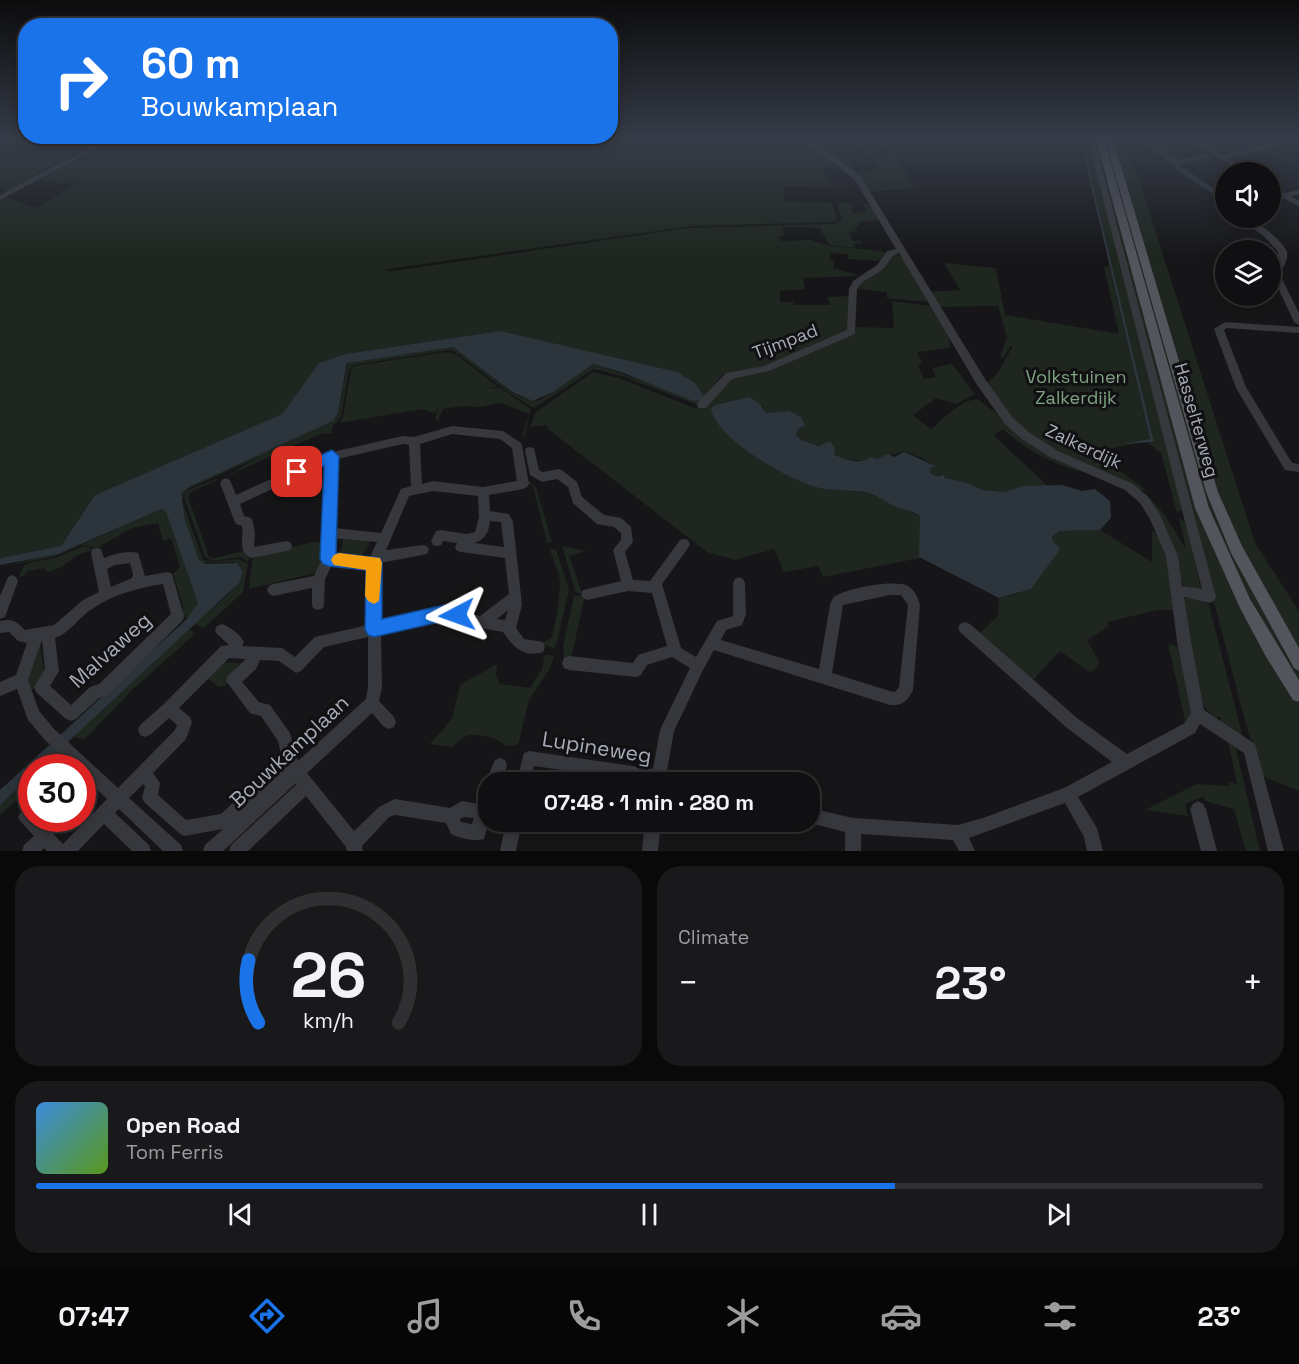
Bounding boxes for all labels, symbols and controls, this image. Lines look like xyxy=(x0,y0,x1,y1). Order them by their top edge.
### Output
text: 60 m xyxy=(141,37,241,90)
icon: right xyxy=(42,42,120,120)
text: Bouwkamplaan xyxy=(141,89,338,124)
map controls xyxy=(1215,162,1281,306)
button: sound xyxy=(1215,162,1281,228)
button: layers xyxy=(1215,240,1281,306)
street label: Tijmpad xyxy=(749,318,821,364)
street label: Hasselterweg xyxy=(1170,360,1224,480)
park label: Volkstuinen Zalkerdijk xyxy=(1025,365,1127,409)
street label: Zalkerdijk xyxy=(1042,418,1126,474)
pin xyxy=(271,446,322,497)
icon: arrive xyxy=(280,455,313,488)
position arrow xyxy=(425,583,489,647)
street label: Malvaweg xyxy=(64,606,156,694)
street label: Bouwkamplaan xyxy=(224,689,354,813)
street label: Lupineweg xyxy=(540,725,654,769)
speed limit sign: 30 xyxy=(18,754,96,832)
text: 07:48 · 1 min · 280 m xyxy=(544,788,754,816)
text: Climate xyxy=(678,924,749,950)
text: 26 xyxy=(291,936,366,1015)
text: 23° xyxy=(935,955,1006,1012)
text: − xyxy=(678,962,698,1004)
text: + xyxy=(1243,962,1263,1004)
text: km/h xyxy=(303,1007,354,1034)
text: Open Road xyxy=(126,1111,241,1139)
text: Tom Ferris xyxy=(126,1139,224,1165)
icon: previous xyxy=(224,1198,257,1231)
icon: pause xyxy=(633,1198,666,1231)
icon: next xyxy=(1042,1198,1075,1231)
icon: directions xyxy=(246,1295,288,1337)
icon: music xyxy=(404,1295,446,1337)
icon: phone xyxy=(563,1295,605,1337)
icon: climate xyxy=(722,1295,764,1337)
icon: car xyxy=(880,1295,922,1337)
icon: filters xyxy=(1039,1295,1081,1337)
text: 07:47 xyxy=(58,1299,129,1334)
text: 23° xyxy=(1198,1299,1241,1334)

